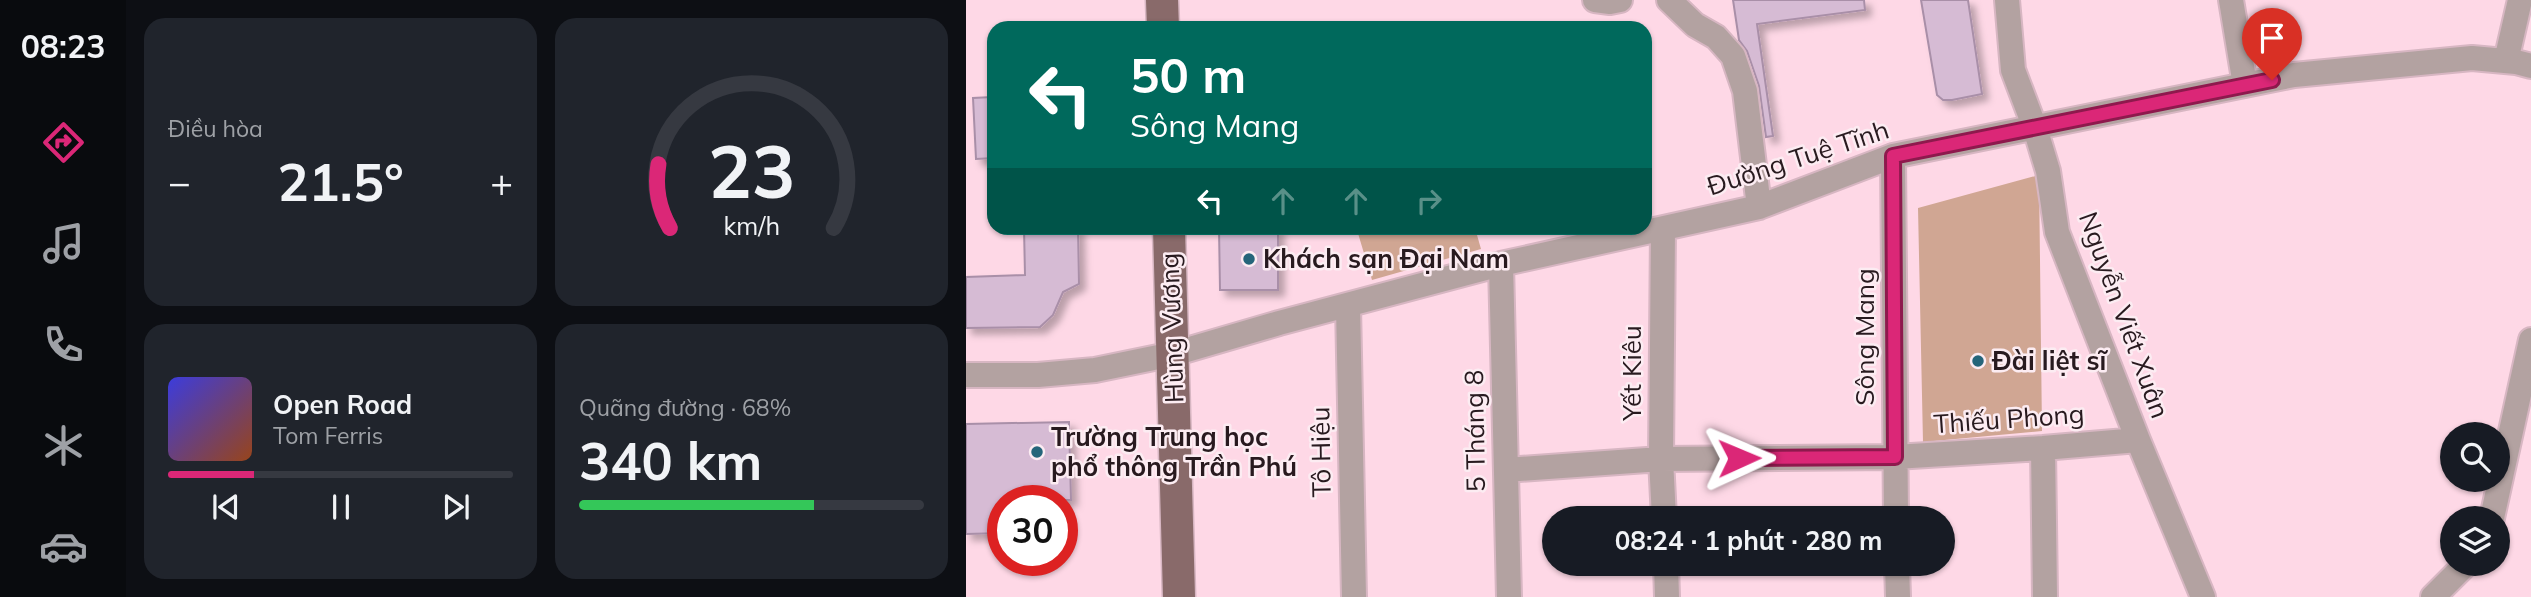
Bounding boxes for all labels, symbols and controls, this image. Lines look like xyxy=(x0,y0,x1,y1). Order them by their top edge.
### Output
pin xyxy=(2242,8,2302,80)
icon: arrive xyxy=(2253,19,2291,57)
text: 08:23 xyxy=(21,26,105,66)
text: 50 m xyxy=(1130,44,1246,105)
icon: left xyxy=(1015,49,1106,140)
text: Sông Mang xyxy=(1130,105,1299,145)
street label: Đường Tuệ Tĩnh xyxy=(1703,113,1893,202)
text: Điều hòa xyxy=(168,114,263,143)
icon: directions xyxy=(39,118,88,167)
text: 23 xyxy=(708,125,795,216)
text: 21.5° xyxy=(277,149,404,214)
text: − xyxy=(168,158,191,206)
text: + xyxy=(490,158,513,206)
icon: left xyxy=(1191,182,1229,220)
icon: ahead xyxy=(1264,182,1302,220)
icon: ahead xyxy=(1337,182,1375,220)
icon: right xyxy=(1410,182,1448,220)
street label: Nguyễn Viết Xuân xyxy=(2072,207,2177,422)
text: km/h xyxy=(723,210,780,241)
icon: music xyxy=(39,219,88,268)
place label: Khách sạn Đại Nam xyxy=(1263,242,1509,275)
marker: Khách sạn Đại Nam xyxy=(1241,251,1257,267)
street label: Hùng Vương xyxy=(1152,252,1191,404)
street label: Sông Mang xyxy=(1848,268,1881,406)
icon: phone xyxy=(39,320,88,369)
street label: Yết Kiêu xyxy=(1615,325,1648,422)
place label: Đài liệt sĩ xyxy=(1991,344,2109,377)
marker: Đài liệt sĩ xyxy=(1970,353,1986,369)
street label: 5 Tháng 8 xyxy=(1457,370,1492,492)
text: Open Road xyxy=(273,388,412,421)
text: Quãng đường · 68% xyxy=(579,393,791,422)
street label: Thiếu Phong xyxy=(1933,397,2085,440)
street label: Tô Hiệu xyxy=(1303,406,1338,498)
place label: Trường Trung học phổ thông Trần Phú xyxy=(1051,420,1297,483)
icon: climate xyxy=(39,421,88,470)
text: Tom Ferris xyxy=(273,421,383,450)
position arrow xyxy=(1702,421,1776,495)
map controls xyxy=(2440,422,2510,576)
button: search xyxy=(2440,422,2510,492)
text: 340 km xyxy=(579,428,762,493)
marker: Trường Trung học phổ thông Trần Phú xyxy=(1029,444,1045,460)
speed limit sign: 30 xyxy=(987,485,1078,576)
icon: previous xyxy=(207,488,245,526)
icon: pause xyxy=(322,488,360,526)
icon: next xyxy=(437,488,475,526)
button: layers xyxy=(2440,506,2510,576)
icon: car xyxy=(39,522,88,571)
text: 08:24 · 1 phút · 280 m xyxy=(1615,524,1882,557)

